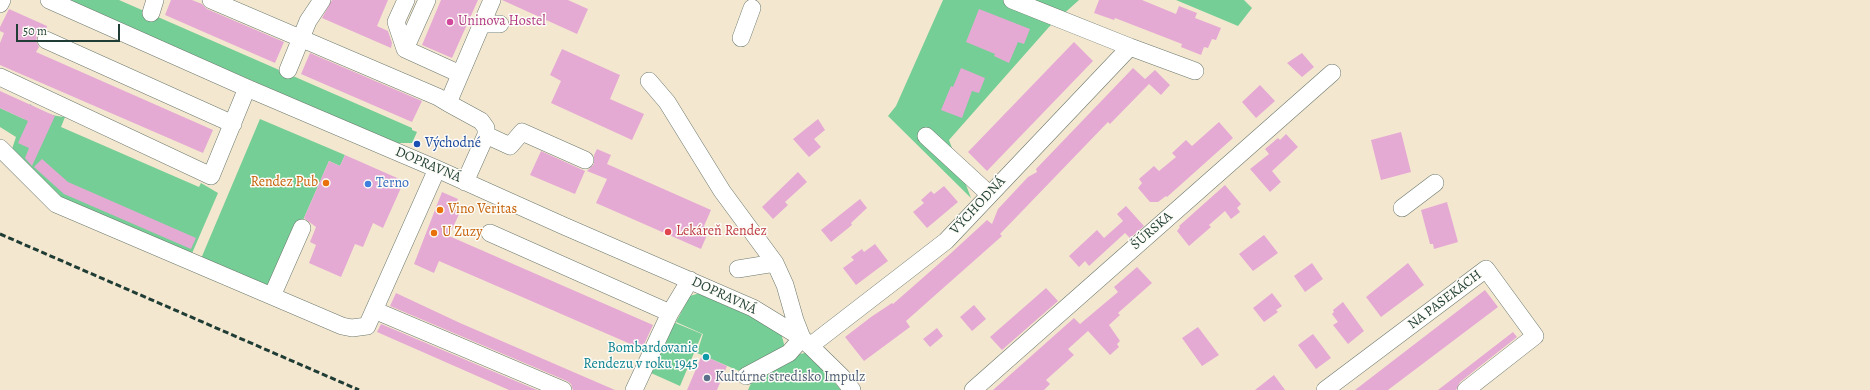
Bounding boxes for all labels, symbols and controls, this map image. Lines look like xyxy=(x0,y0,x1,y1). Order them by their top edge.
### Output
place label: Uninova Hostel xyxy=(458,14,546,30)
scale bar xyxy=(18,16,122,42)
marker: Uninova Hostel xyxy=(445,17,455,27)
text: 50 m xyxy=(23,23,47,39)
place label: Východné xyxy=(425,136,481,152)
marker: Východné xyxy=(412,139,422,149)
street label: DOPRAVNÁ xyxy=(392,144,464,186)
street label: VÝCHODNÁ xyxy=(947,174,1009,238)
place label: Rendez Pub xyxy=(251,175,318,191)
place label: Terno xyxy=(376,176,409,192)
marker: Rendez Pub xyxy=(321,178,331,188)
marker: Terno xyxy=(363,179,373,189)
place label: Vino Veritas xyxy=(448,202,517,218)
marker: Vino Veritas xyxy=(435,205,445,215)
street label: ŠÚRSKA xyxy=(1128,208,1176,254)
place label: Lekáreň Rendez xyxy=(676,224,767,240)
place label: U Zuzy xyxy=(442,225,482,241)
marker: Lekáreň Rendez xyxy=(663,227,673,237)
marker: U Zuzy xyxy=(429,228,439,238)
street label: NA PASEKÁCH xyxy=(1405,267,1485,333)
street label: DOPRAVNÁ xyxy=(689,274,759,318)
place label: Bombardovanie Rendezu v roku 1945 xyxy=(583,341,698,374)
marker: Bombardovanie Rendezu v roku 1945 xyxy=(701,352,711,362)
place label: Kultúrne stredisko Impulz xyxy=(715,370,865,386)
marker: Kultúrne stredisko Impulz xyxy=(702,373,712,383)

